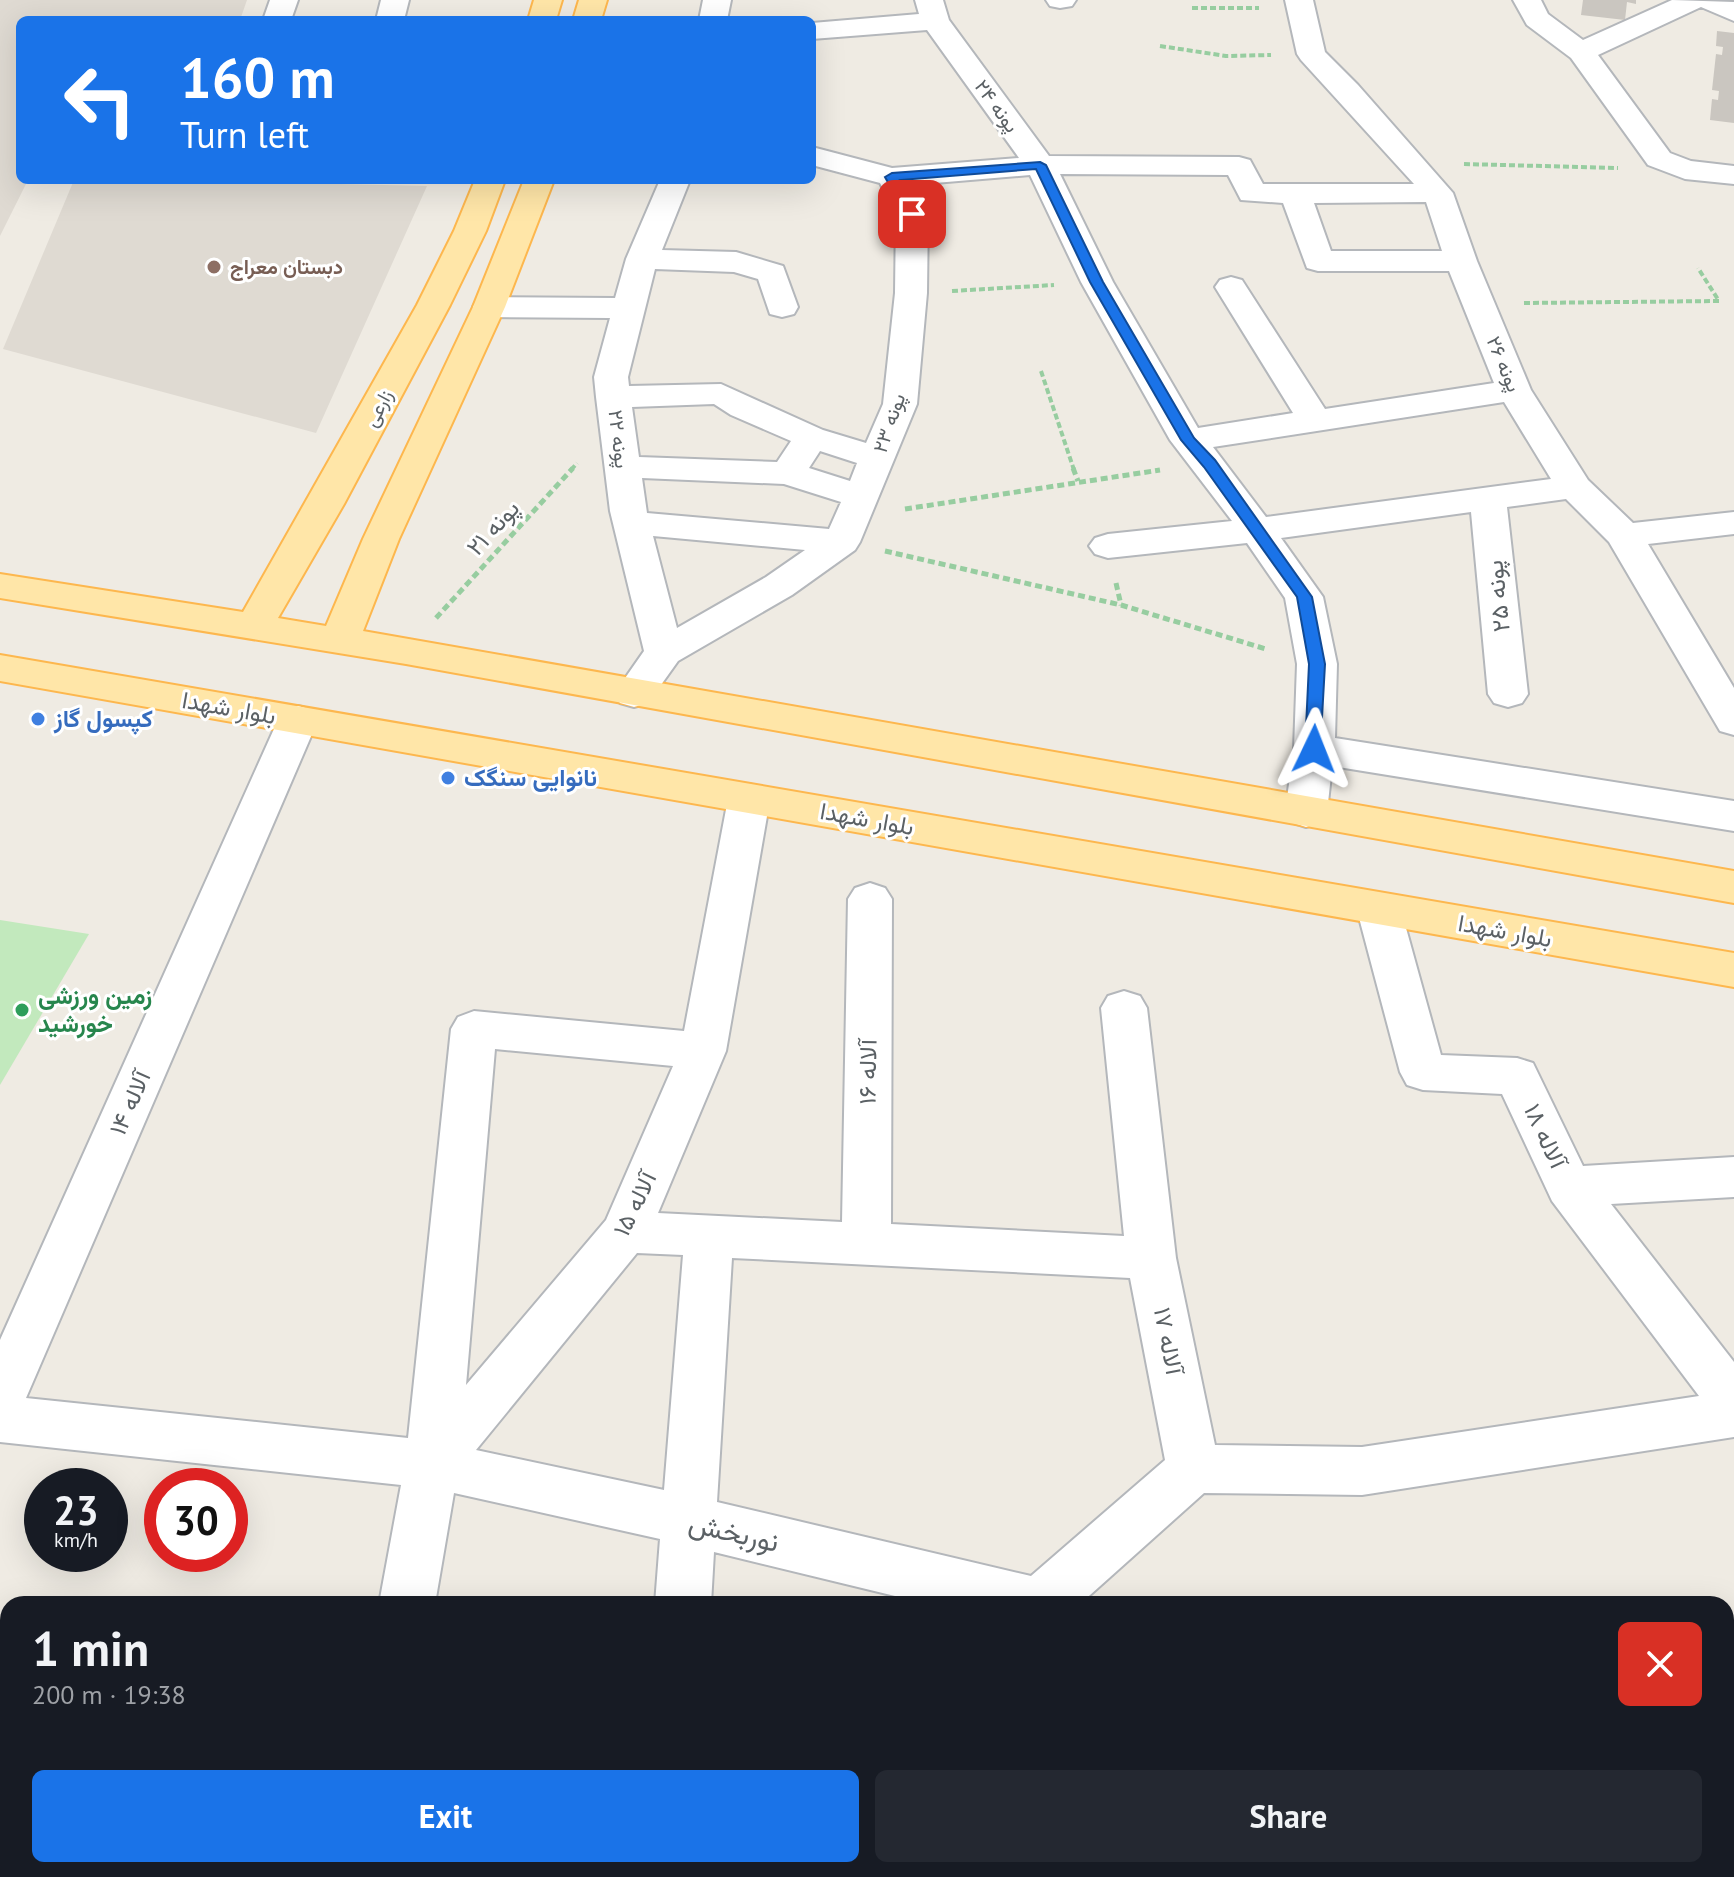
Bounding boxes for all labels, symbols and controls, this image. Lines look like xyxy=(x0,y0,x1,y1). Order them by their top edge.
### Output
text: 160 m xyxy=(180,41,335,113)
icon: left xyxy=(48,48,152,152)
street label: پونه ۲۴ xyxy=(968,74,1025,138)
text: Turn left xyxy=(180,111,309,158)
pin xyxy=(878,180,946,248)
icon: arrive xyxy=(890,192,934,236)
place label: دبستان معراج xyxy=(230,254,343,281)
marker: دبستان معراج xyxy=(205,258,223,276)
street label: پونه ۲۶ xyxy=(1480,332,1527,396)
street label: زارعی xyxy=(357,385,399,431)
street label: پونه ۲۳ xyxy=(867,390,912,457)
street label: پونه ۲۲ xyxy=(602,408,635,470)
street label: پونه ۲۱ xyxy=(459,493,527,563)
street label: پونه ۲۵ xyxy=(1478,559,1518,633)
street label: بلوار شهدا xyxy=(180,684,278,731)
place label: کپسول گاز xyxy=(53,703,153,735)
position arrow xyxy=(1272,707,1356,791)
marker: کپسول گاز xyxy=(29,710,47,728)
place label: نانوایی سنگک xyxy=(464,762,597,793)
marker: نانوایی سنگک xyxy=(439,769,457,787)
street label: بلوار شهدا xyxy=(818,795,916,842)
street label: بلوار شهدا xyxy=(1456,907,1554,954)
place label: زمین ورزشی خورشید xyxy=(38,980,152,1039)
marker: زمین ورزشی خورشید xyxy=(13,1001,31,1019)
street label: آلاله ۱۶ xyxy=(851,1037,884,1105)
street label: آلاله ۱۴ xyxy=(102,1064,158,1140)
street label: آلاله ۱۸ xyxy=(1517,1099,1575,1175)
street label: آلاله ۱۵ xyxy=(606,1164,664,1241)
street label: آلاله ۱۷ xyxy=(1147,1305,1191,1379)
speed limit sign: 30 xyxy=(144,1468,248,1572)
text: 23 xyxy=(53,1484,99,1536)
street label: نوربخش xyxy=(685,1503,783,1560)
text: km/h xyxy=(54,1527,98,1553)
text: 1 min xyxy=(32,1617,149,1679)
button: close xyxy=(1618,1622,1702,1706)
text: 200 m · 19:38 xyxy=(32,1678,186,1711)
button: Exit xyxy=(32,1770,859,1862)
button: Share xyxy=(875,1770,1702,1862)

